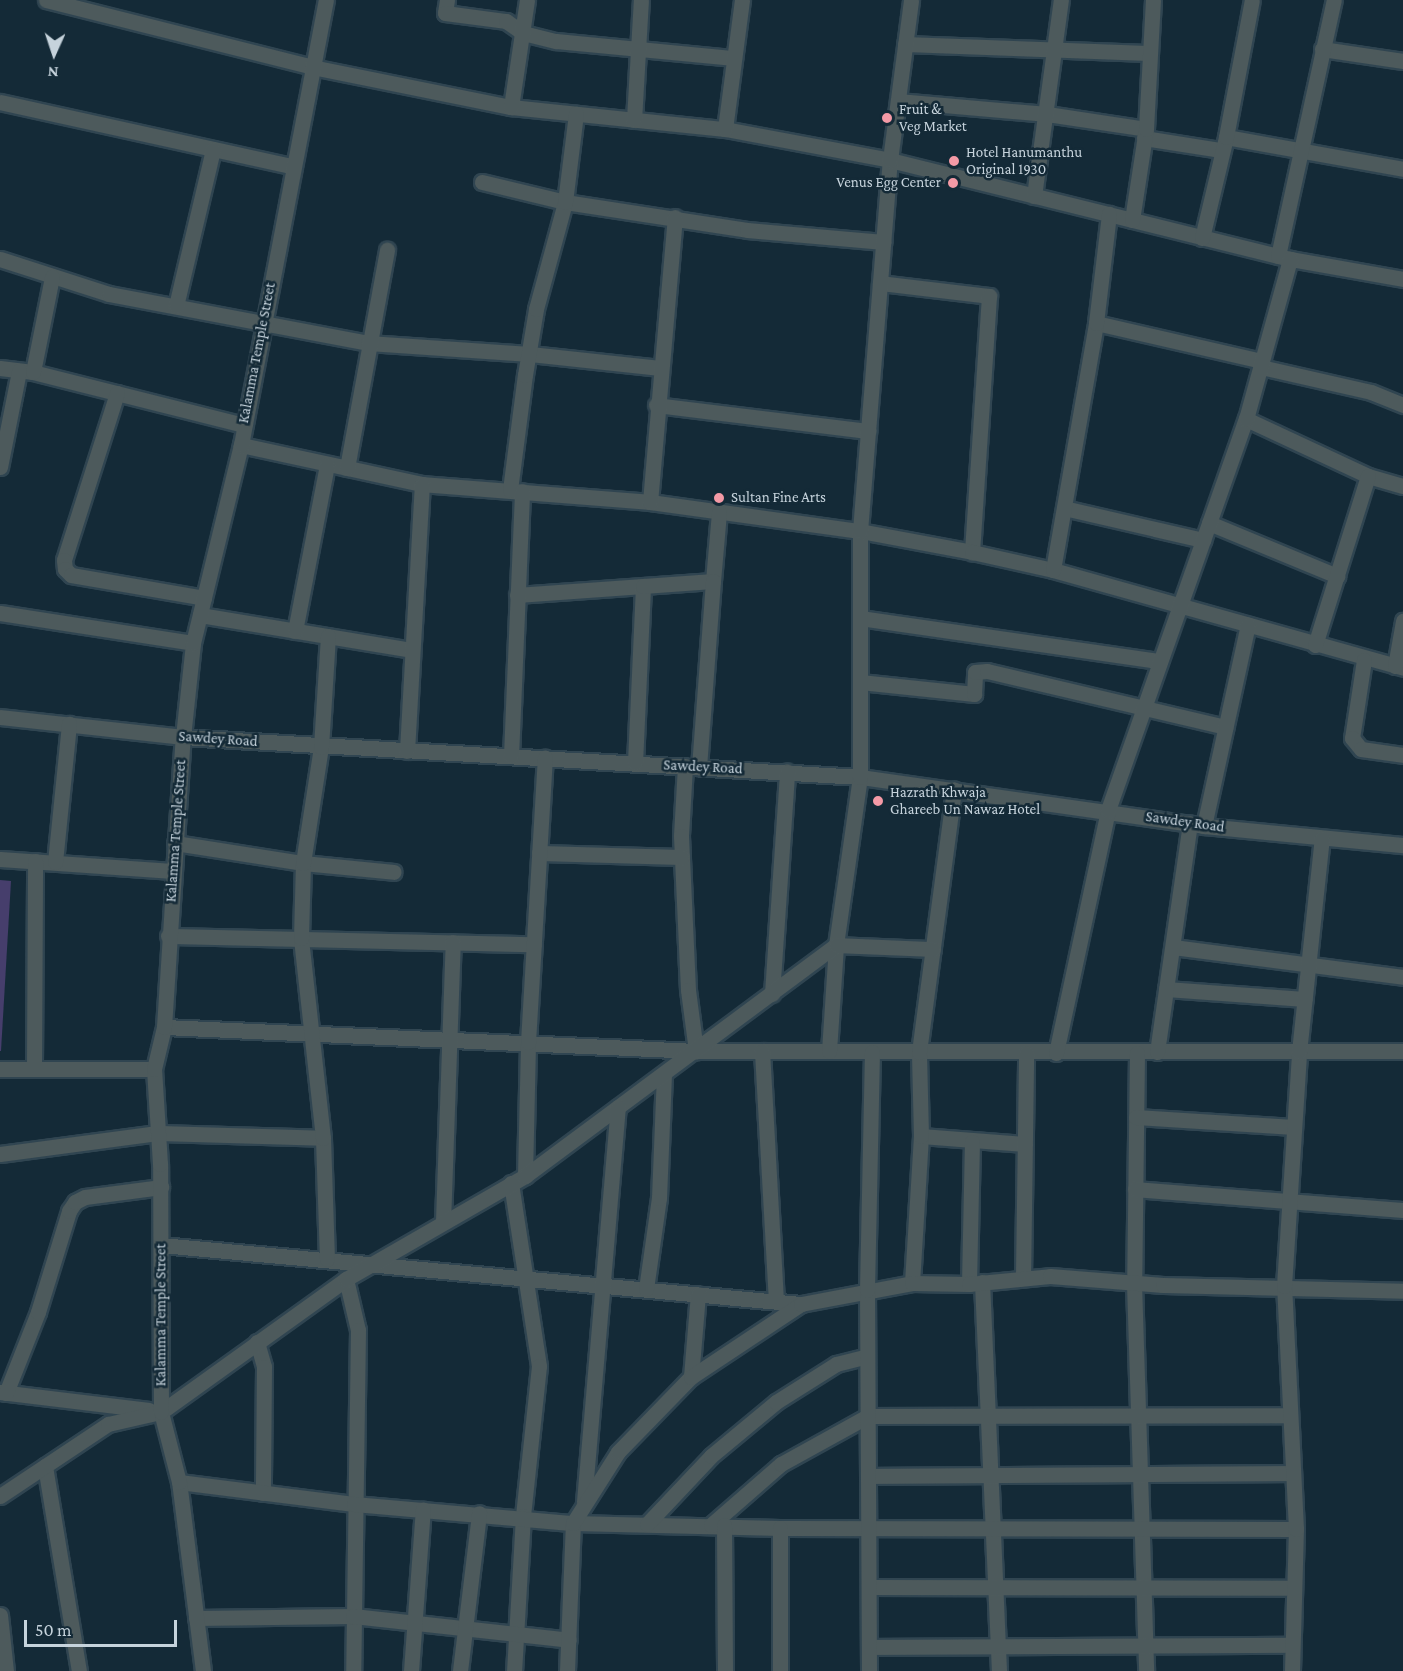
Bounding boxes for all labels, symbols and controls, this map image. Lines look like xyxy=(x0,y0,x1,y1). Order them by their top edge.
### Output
north arrow xyxy=(24,24,84,84)
text: N xyxy=(47,64,59,81)
place label: Fruit & Veg Market xyxy=(899,100,967,135)
marker: Fruit & Veg Market xyxy=(880,111,894,125)
place label: Hotel Hanumanthu Original 1930 xyxy=(966,143,1082,178)
marker: Hotel Hanumanthu Original 1930 xyxy=(947,154,961,168)
place label: Venus Egg Center xyxy=(836,174,941,192)
marker: Venus Egg Center xyxy=(946,176,960,190)
street label: Kalamma Temple Street xyxy=(235,281,279,425)
place label: Sultan Fine Arts xyxy=(731,489,826,507)
marker: Sultan Fine Arts xyxy=(712,491,726,505)
street label: Sawdey Road xyxy=(178,727,258,751)
street label: Sawdey Road xyxy=(663,756,743,778)
street label: Kalamma Temple Street xyxy=(162,759,190,903)
place label: Hazrath Khwaja Ghareeb Un Nawaz Hotel xyxy=(890,783,1040,818)
marker: Hazrath Khwaja Ghareeb Un Nawaz Hotel xyxy=(871,794,885,808)
street label: Sawdey Road xyxy=(1144,808,1226,836)
street label: Kalamma Temple Street xyxy=(152,1244,170,1386)
scale bar xyxy=(27,1608,180,1646)
text: 50 m xyxy=(35,1620,72,1640)

